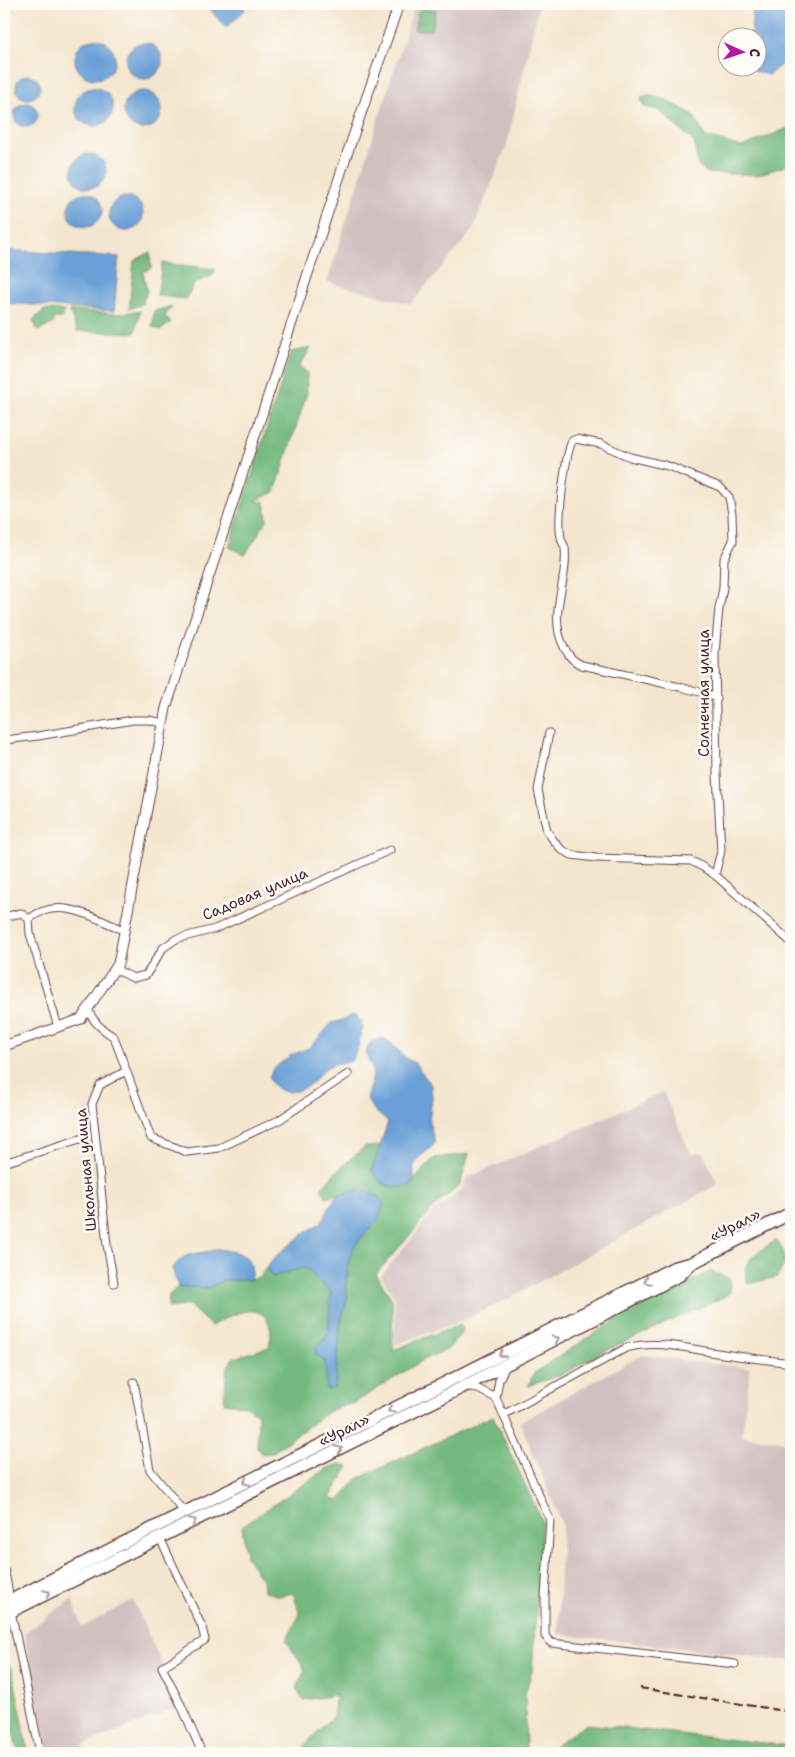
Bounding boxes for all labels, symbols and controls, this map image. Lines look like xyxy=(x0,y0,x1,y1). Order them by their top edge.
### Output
north arrow xyxy=(718,28,768,78)
text: С xyxy=(746,48,764,57)
street label: Солнечная улица xyxy=(694,628,714,757)
street label: Садовая улица xyxy=(199,863,311,925)
street label: Школьная улица xyxy=(71,1107,101,1232)
street label: «Урал» xyxy=(706,1204,764,1246)
one-way arrow xyxy=(644,1275,653,1285)
one-way arrow xyxy=(551,1335,560,1345)
one-way arrow xyxy=(499,1348,508,1358)
one-way arrow xyxy=(387,1403,396,1414)
street label: «Урал» xyxy=(315,1409,373,1451)
one-way arrow xyxy=(334,1445,343,1455)
one-way arrow xyxy=(242,1475,251,1485)
one-way arrow xyxy=(188,1517,197,1527)
one-way arrow xyxy=(42,1589,51,1599)

